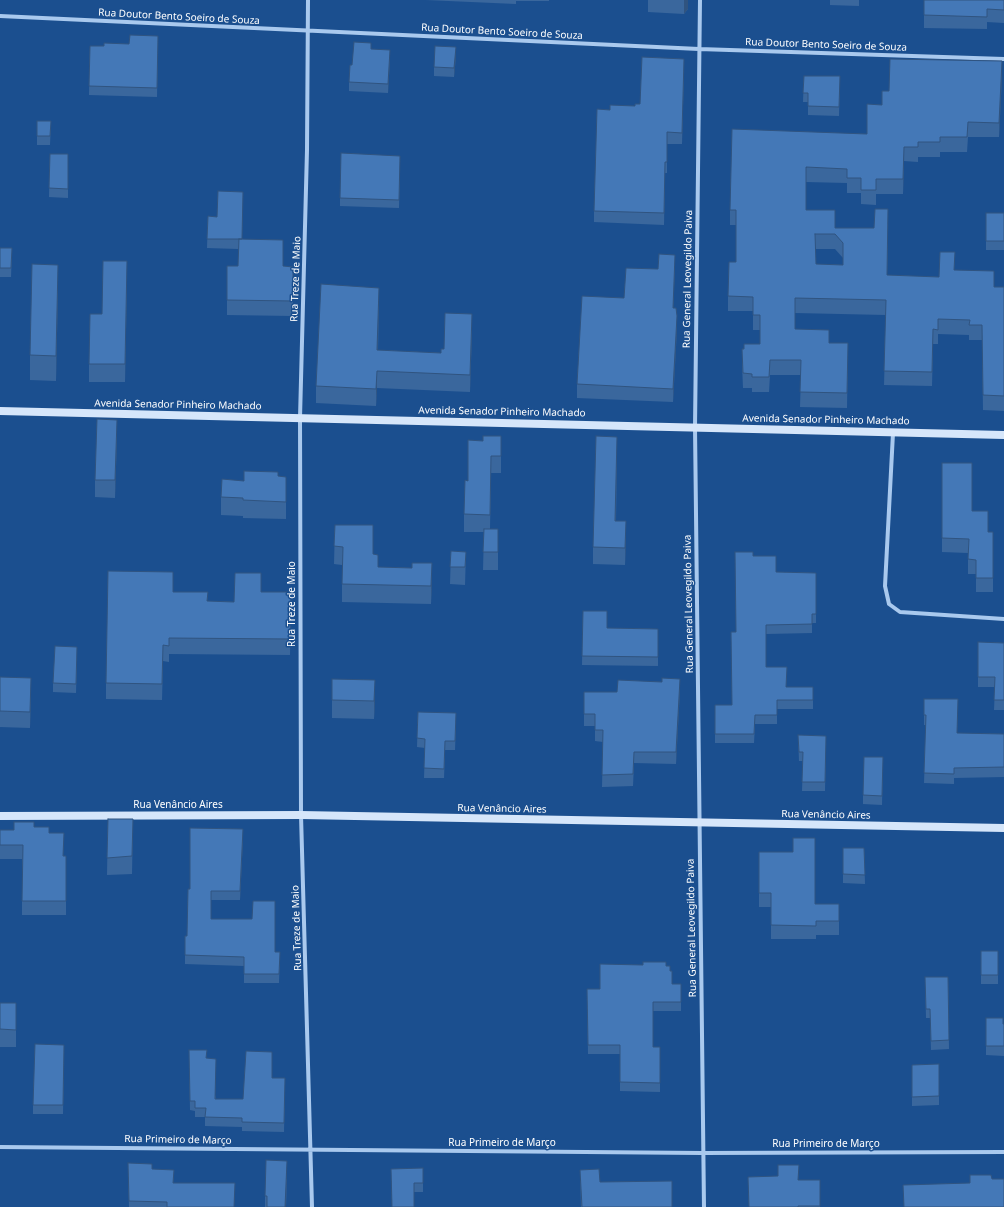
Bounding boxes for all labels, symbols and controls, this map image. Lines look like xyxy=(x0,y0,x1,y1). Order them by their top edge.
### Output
street label: Rua Doutor Bento Soeiro de Souza xyxy=(98,7,260,27)
street label: Rua Doutor Bento Soeiro de Souza xyxy=(421,22,583,42)
street label: Rua Doutor Bento Soeiro de Souza xyxy=(745,36,907,54)
street label: Rua General Leovegildo Paiva xyxy=(681,210,695,348)
street label: Rua Treze de Maio xyxy=(289,236,303,322)
street label: Avenida Senador Pinheiro Machado xyxy=(94,398,262,412)
street label: Avenida Senador Pinheiro Machado xyxy=(418,405,586,419)
street label: Avenida Senador Pinheiro Machado xyxy=(742,413,910,427)
street label: Rua General Leovegildo Paiva xyxy=(682,535,696,673)
street label: Rua Treze de Maio xyxy=(286,561,298,647)
street label: Rua Venâncio Aires xyxy=(133,799,223,811)
street label: Rua Venâncio Aires xyxy=(457,802,547,816)
street label: Rua Venâncio Aires xyxy=(781,808,871,822)
street label: Rua General Leovegildo Paiva xyxy=(685,859,699,997)
street label: Rua Treze de Maio xyxy=(290,885,304,971)
street label: Rua Primeiro de Março xyxy=(124,1133,232,1147)
street label: Rua Primeiro de Março xyxy=(448,1137,556,1149)
street label: Rua Primeiro de Março xyxy=(772,1138,880,1150)

